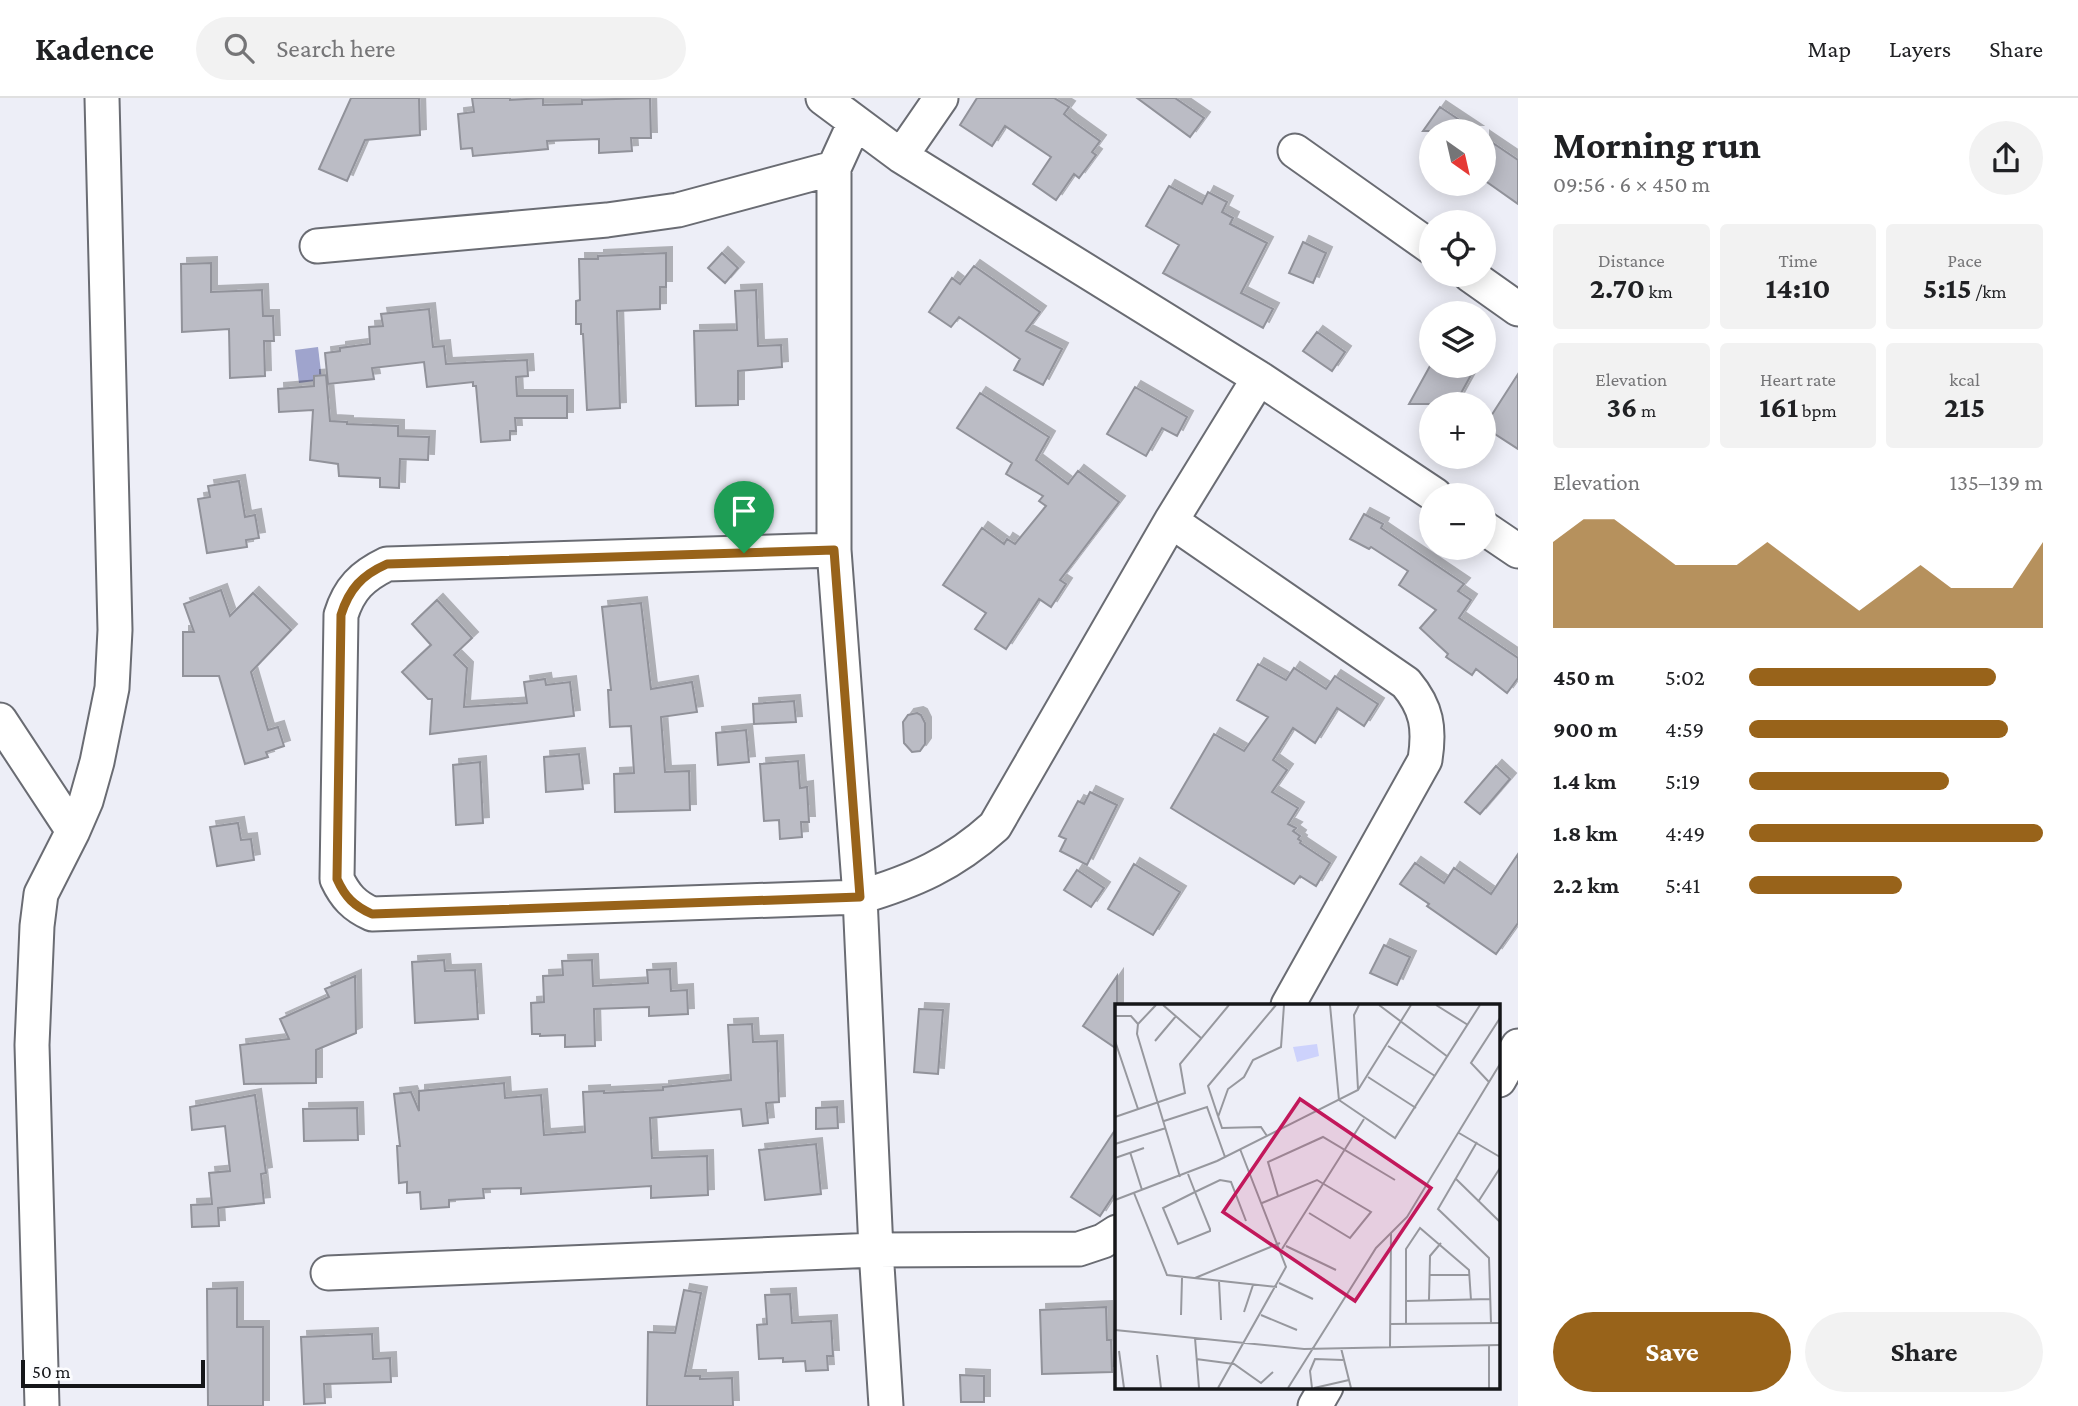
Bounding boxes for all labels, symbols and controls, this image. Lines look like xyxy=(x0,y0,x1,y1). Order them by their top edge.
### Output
search box xyxy=(196,17,686,80)
icon: search xyxy=(220,29,258,67)
text: Kadence xyxy=(35,30,154,67)
text: Search here xyxy=(276,34,395,63)
text: Map xyxy=(1807,35,1851,62)
text: Layers xyxy=(1889,35,1951,62)
text: Share xyxy=(1989,35,2043,62)
north arrow xyxy=(1419,119,1496,196)
map controls xyxy=(1419,119,1496,560)
button: share xyxy=(1969,121,2043,195)
text: Morning run xyxy=(1553,124,1761,166)
text: 09:56 · 6 × 450 m xyxy=(1553,171,1710,197)
button: locate xyxy=(1419,210,1496,287)
text: Distance xyxy=(1598,250,1665,271)
text: Time xyxy=(1779,250,1817,271)
text: Pace xyxy=(1948,250,1982,271)
text: 2.70 xyxy=(1590,271,1645,304)
text: 14:10 xyxy=(1765,271,1831,304)
text: 5:15 xyxy=(1923,271,1972,304)
text: km xyxy=(1645,281,1673,302)
text: /km xyxy=(1972,281,2007,302)
button: layers xyxy=(1419,301,1496,378)
text: Elevation xyxy=(1595,369,1667,390)
text: Heart rate xyxy=(1760,369,1836,390)
text: kcal xyxy=(1949,369,1980,390)
text: 36 xyxy=(1606,390,1637,423)
text: 161 xyxy=(1759,390,1798,423)
text: 215 xyxy=(1944,390,1985,423)
button: + xyxy=(1419,392,1496,469)
text: m xyxy=(1637,400,1656,421)
text: bpm xyxy=(1798,400,1837,421)
text: Elevation xyxy=(1553,469,1640,495)
text: 135–139 m xyxy=(1949,469,2043,495)
pin xyxy=(714,481,774,553)
button: − xyxy=(1419,483,1496,560)
icon: arrive xyxy=(725,492,763,530)
text: 450 m xyxy=(1553,664,1614,690)
text: 5:02 xyxy=(1665,664,1705,690)
text: 900 m xyxy=(1553,716,1617,742)
text: 4:59 xyxy=(1665,716,1704,742)
text: 1.4 km xyxy=(1553,768,1616,794)
text: 5:19 xyxy=(1665,768,1700,794)
text: 1.8 km xyxy=(1553,820,1618,846)
text: 4:49 xyxy=(1665,820,1705,846)
text: 2.2 km xyxy=(1553,872,1619,898)
text: 5:41 xyxy=(1665,872,1701,898)
inset map xyxy=(1115,1004,1500,1388)
button: Save xyxy=(1553,1312,1791,1392)
button: Share xyxy=(1805,1312,2043,1392)
scale bar xyxy=(21,1357,205,1389)
text: 50 m xyxy=(32,1361,71,1382)

